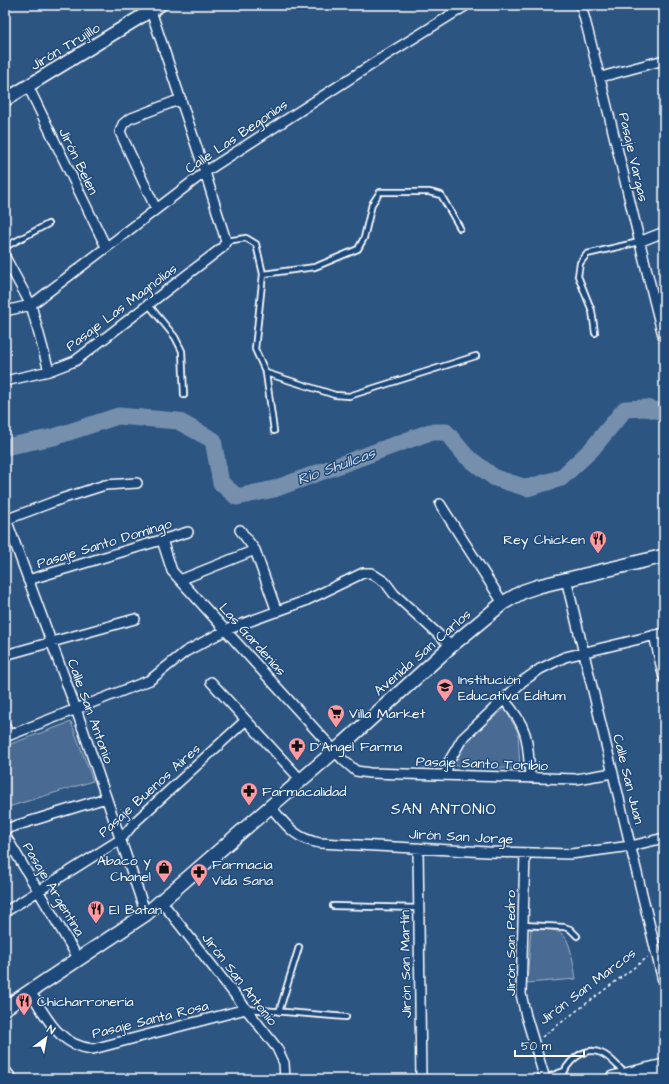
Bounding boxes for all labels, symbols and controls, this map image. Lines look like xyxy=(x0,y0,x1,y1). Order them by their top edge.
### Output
street label: Jirón Trujillo xyxy=(27,18,104,76)
street label: Calle Las Begonias xyxy=(181,95,292,179)
street label: Pasaje Vargas xyxy=(613,111,653,204)
street label: Jirón Belen xyxy=(53,125,103,198)
street label: Pasaje Las Magnolias xyxy=(62,259,181,356)
water label: Rio Shullcas xyxy=(294,442,379,490)
street label: Pasaje Santo Domingo xyxy=(34,514,174,574)
restaurant icon: Rey Chicken xyxy=(588,529,608,554)
place label: Rey Chicken xyxy=(503,530,585,550)
street label: Las Gardenias xyxy=(214,599,290,681)
street label: Avenida San Carlos xyxy=(370,605,476,701)
street label: Calle San Antonio xyxy=(62,656,118,766)
place label: Institución Educativa Editum xyxy=(458,670,566,706)
school or university icon: Institución Educativa Editum xyxy=(435,677,455,702)
supermarket icon: Villa Market xyxy=(326,703,346,728)
place label: Villa Market xyxy=(349,704,426,724)
street label: Calle San Juan xyxy=(607,732,649,826)
pharmacy icon: D'Angel Farma xyxy=(287,736,307,761)
place label: D'Angel Farma xyxy=(310,737,402,757)
street label: Pasaje Buenos Aires xyxy=(94,739,205,842)
street label: Pasaje Santo Toribio xyxy=(415,752,549,776)
pharmacy icon: Farmacalidad xyxy=(239,781,259,806)
place label: Farmacalidad xyxy=(262,782,346,802)
district label: SAN ANTONIO xyxy=(391,799,497,820)
street label: Jirón San Jorge xyxy=(408,824,514,850)
street label: Pasaje Argentina xyxy=(17,839,89,940)
place label: Abaco y Chanel xyxy=(97,851,151,887)
place label: Farmacia Vida Sana xyxy=(212,855,273,891)
shop icon: Abaco y Chanel xyxy=(154,858,174,883)
pharmacy icon: Farmacia Vida Sana xyxy=(189,862,209,887)
street label: Jirón San Pedro xyxy=(501,890,521,996)
restaurant icon: El Batan xyxy=(86,899,106,924)
place label: El Batan xyxy=(109,900,162,920)
street label: Jirón San Martín xyxy=(395,910,417,1018)
street label: Jirón San Antonio xyxy=(197,929,282,1030)
street label: Jirón San Marcos xyxy=(535,944,640,1030)
restaurant icon: Chicharronería xyxy=(14,991,34,1016)
place label: Chicharronería xyxy=(37,992,134,1012)
street label: Pasaje Santa Rosa xyxy=(90,996,211,1044)
north arrow xyxy=(26,1018,66,1058)
text: N xyxy=(44,1022,58,1038)
scale bar xyxy=(515,1032,584,1058)
text: 50 m xyxy=(521,1038,552,1055)

